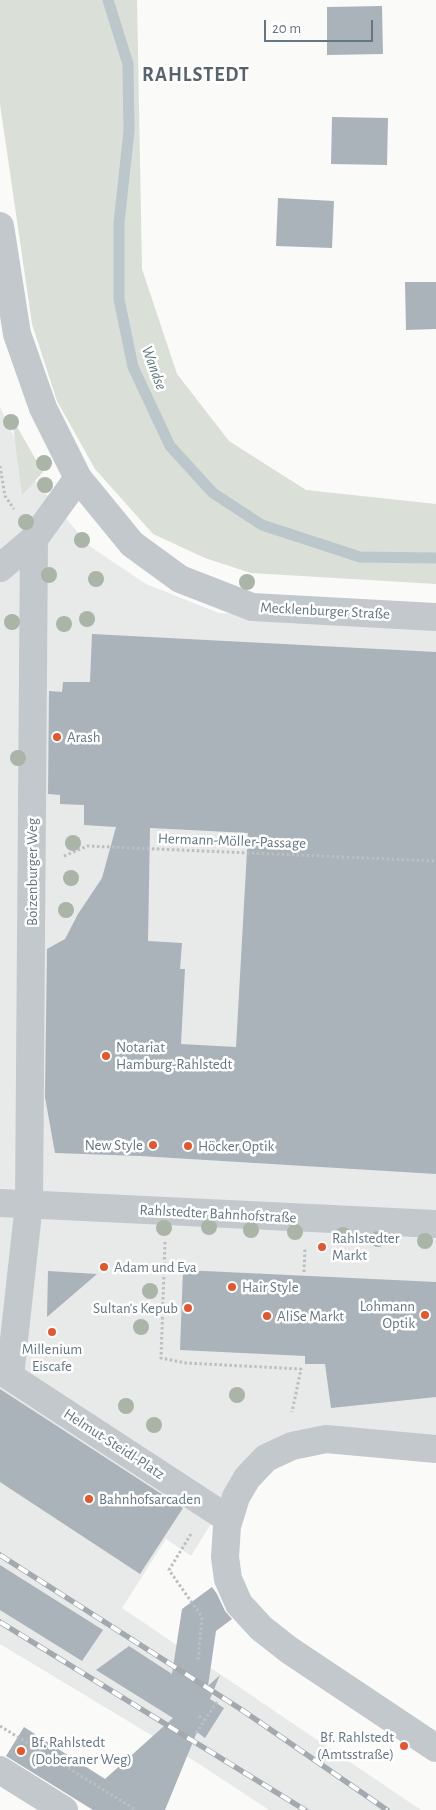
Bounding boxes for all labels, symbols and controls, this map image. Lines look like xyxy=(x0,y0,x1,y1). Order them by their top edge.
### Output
scale bar xyxy=(266,10,375,42)
text: 20 m xyxy=(272,21,301,36)
district label: RAHLSTEDT xyxy=(141,63,251,87)
water label: Wandse xyxy=(137,343,171,393)
street label: Mecklenburger Straße xyxy=(260,599,390,623)
place label: Arash xyxy=(67,728,100,746)
marker: Arash xyxy=(51,731,63,743)
street label: Boizenburger Weg xyxy=(23,818,41,926)
street label: Hermann-Möller-Passage xyxy=(158,829,306,853)
place label: Notariat Hamburg-Rahlstedt xyxy=(116,1038,232,1073)
marker: Notariat Hamburg-Rahlstedt xyxy=(100,1050,112,1062)
place label: New Style xyxy=(85,1136,143,1154)
place label: Höcker Optik xyxy=(198,1137,274,1155)
marker: New Style xyxy=(147,1139,159,1151)
marker: Höcker Optik xyxy=(182,1140,194,1152)
street label: Rahlstedter Bahnhofstraße xyxy=(139,1201,297,1227)
place label: Rahlstedter Markt xyxy=(332,1229,400,1264)
marker: Rahlstedter Markt xyxy=(316,1241,328,1253)
place label: Adam und Eva xyxy=(114,1258,197,1276)
marker: Adam und Eva xyxy=(98,1261,110,1273)
place label: Hair Style xyxy=(242,1278,299,1296)
marker: Hair Style xyxy=(226,1281,238,1293)
place label: Lohmann Optik xyxy=(360,1297,415,1332)
place label: Sultan's Kepub xyxy=(93,1299,178,1317)
marker: Sultan's Kepub xyxy=(182,1302,194,1314)
place label: AliSe Markt xyxy=(277,1307,344,1325)
marker: Lohmann Optik xyxy=(419,1309,431,1321)
marker: AliSe Markt xyxy=(261,1310,273,1322)
marker: Millenium Eiscafe xyxy=(46,1326,58,1338)
place label: Millenium Eiscafe xyxy=(22,1340,82,1375)
street label: Helmut-Steidl-Platz xyxy=(60,1405,168,1483)
place label: Bahnhofsarcaden xyxy=(99,1490,201,1508)
marker: Bahnhofsarcaden xyxy=(83,1493,95,1505)
place label: Bf. Rahlstedt (Amtsstraße) xyxy=(317,1728,394,1763)
place label: Bf. Rahlstedt (Doberaner Weg) xyxy=(31,1733,132,1768)
marker: Bf. Rahlstedt (Amtsstraße) xyxy=(398,1740,410,1752)
marker: Bf. Rahlstedt (Doberaner Weg) xyxy=(15,1745,27,1757)

